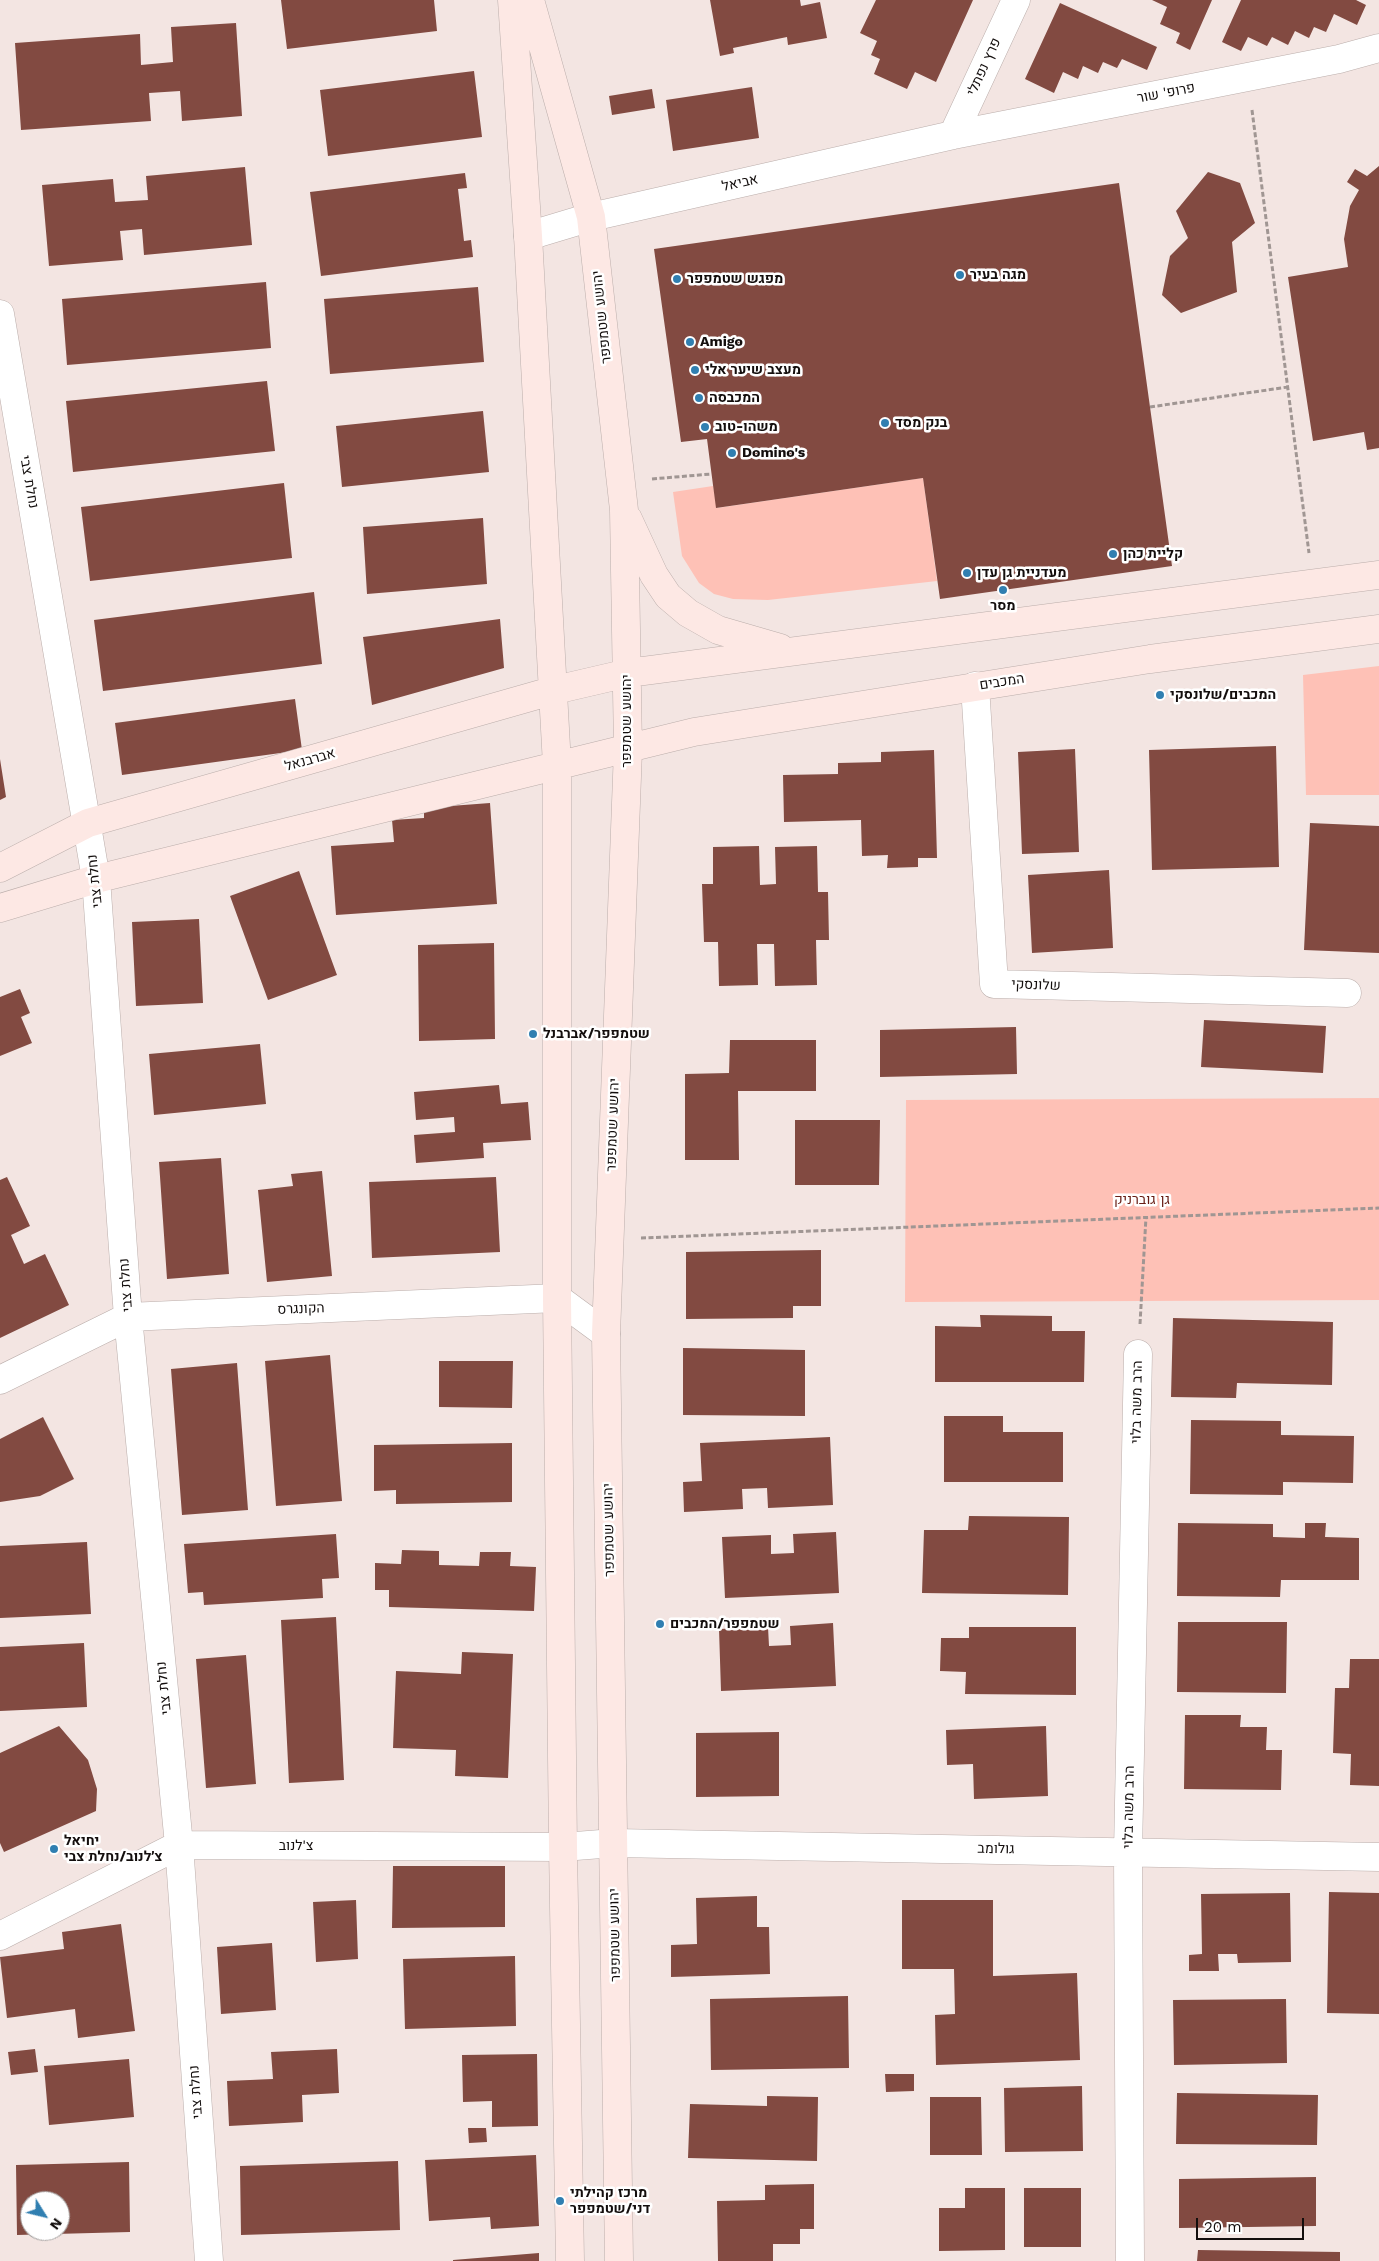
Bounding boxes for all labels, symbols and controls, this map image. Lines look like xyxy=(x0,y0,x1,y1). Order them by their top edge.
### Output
street label: פרץ נפתלי xyxy=(963,35,1005,99)
street label: פרופ' שור xyxy=(1136,79,1196,107)
street label: אביאל xyxy=(720,171,760,195)
place label: מגה בעיר xyxy=(970,267,1026,283)
marker: מגה בעיר xyxy=(954,269,966,281)
street label: יהושע שטמפפר xyxy=(589,270,615,364)
place label: מפגש שטמפפר xyxy=(687,271,783,287)
marker: מפגש שטמפפר xyxy=(671,273,683,285)
place label: Amigo xyxy=(700,334,743,350)
marker: Amigo xyxy=(684,336,696,348)
place label: מעצב שיער אלי xyxy=(705,362,801,378)
marker: מעצב שיער אלי xyxy=(689,364,701,376)
place label: המכבסה xyxy=(709,390,760,406)
marker: המכבסה xyxy=(693,392,705,404)
place label: בנק מסד xyxy=(895,415,947,431)
marker: בנק מסד xyxy=(879,417,891,429)
place label: משהו-טוב xyxy=(715,419,778,435)
marker: משהו-טוב xyxy=(699,421,711,433)
place label: Domino's xyxy=(742,445,805,461)
marker: Domino's xyxy=(726,447,738,459)
street label: נחלת צבי xyxy=(16,454,42,510)
place label: קליית כהן xyxy=(1123,546,1183,562)
marker: קליית כהן xyxy=(1107,548,1119,560)
place label: מעדניית גן עדן xyxy=(977,565,1066,581)
marker: מעדניית גן עדן xyxy=(961,567,973,579)
marker: מסר xyxy=(997,584,1009,596)
place label: מסר xyxy=(990,598,1016,614)
street label: המכבים xyxy=(978,670,1026,694)
street label: יהושע שטמפפר xyxy=(619,674,635,768)
place label: המכבים/שלונסקי xyxy=(1170,687,1276,703)
marker: המכבים/שלונסקי xyxy=(1154,689,1166,701)
street label: אברבנאל xyxy=(283,745,337,775)
street label: נחלת צבי xyxy=(84,854,106,908)
street label: שלונסקי xyxy=(1011,976,1061,994)
place label: שטמפפר/אברבנל xyxy=(543,1026,650,1042)
marker: שטמפפר/אברבנל xyxy=(527,1028,539,1040)
street label: יהושע שטמפפר xyxy=(603,1078,623,1172)
park label: גן גוברניק xyxy=(1114,1192,1170,1208)
street label: נחלת צבי xyxy=(116,1258,136,1312)
street label: הקונגרס xyxy=(277,1300,325,1318)
street label: הרב משה בלוי xyxy=(1128,1360,1146,1444)
street label: יהושע שטמפפר xyxy=(600,1483,618,1577)
place label: שטמפפר/המכבים xyxy=(670,1616,779,1632)
marker: שטמפפר/המכבים xyxy=(654,1618,666,1630)
street label: נחלת צבי xyxy=(153,1661,175,1715)
street label: הרב משה בלוי xyxy=(1120,1765,1138,1849)
place label: יחיאל צ׳לנוב/נחלת צבי xyxy=(64,1833,163,1865)
street label: צ'לנוב xyxy=(279,1838,313,1854)
street label: גולומב xyxy=(977,1840,1015,1858)
marker: יחיאל צ׳לנוב/נחלת צבי xyxy=(48,1843,60,1855)
street label: יהושע שטמפפר xyxy=(606,1888,624,1982)
street label: נחלת צבי xyxy=(186,2065,206,2119)
place label: מרכז קהילתי דני/שטמפפר xyxy=(570,2185,650,2218)
north arrow xyxy=(20,2191,70,2241)
marker: מרכז קהילתי דני/שטמפפר xyxy=(554,2195,566,2207)
scale bar xyxy=(1199,2208,1306,2240)
text: N xyxy=(47,2215,66,2233)
text: 20 m xyxy=(1204,2218,1242,2236)

